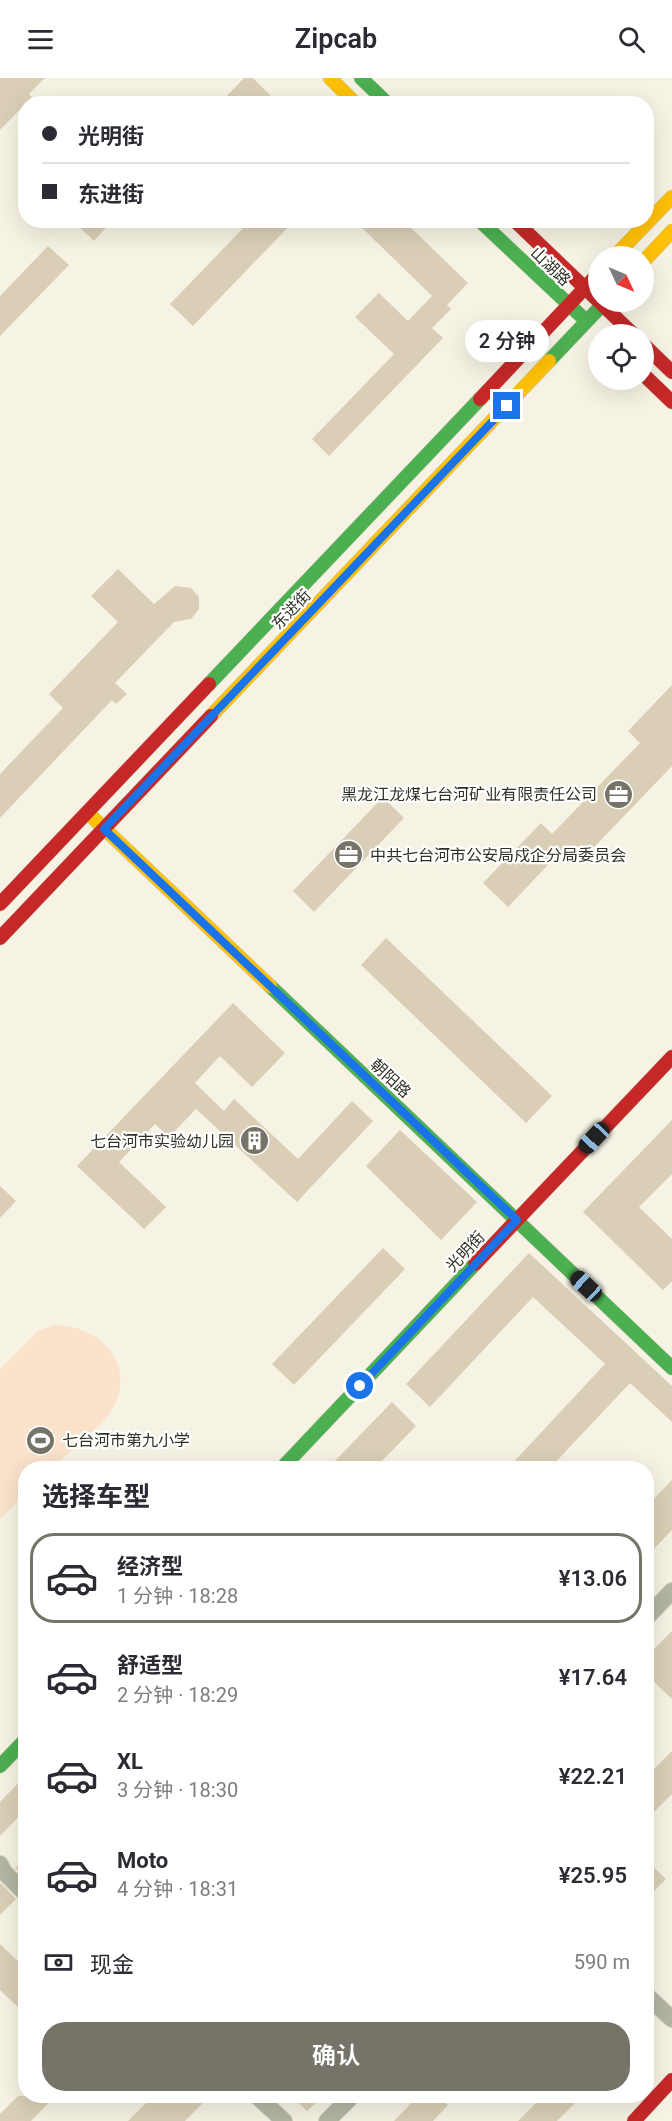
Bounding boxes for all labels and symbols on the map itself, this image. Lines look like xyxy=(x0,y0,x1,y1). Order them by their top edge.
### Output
street label: 山湖路 xyxy=(527,243,575,290)
north arrow xyxy=(588,246,654,312)
callout: 2 分钟 xyxy=(465,319,549,361)
route end xyxy=(493,392,520,419)
street label: 东进街 xyxy=(268,585,315,633)
office icon: 黑龙江龙煤七台河矿业有限责任公司 xyxy=(602,778,634,810)
place label: 黑龙江龙煤七台河矿业有限责任公司 xyxy=(341,785,597,804)
office icon: 中共七台河市公安局戍企分局委员会 xyxy=(333,839,365,871)
place label: 中共七台河市公安局戍企分局委员会 xyxy=(370,846,626,865)
street label: 朝阳路 xyxy=(367,1055,415,1102)
car xyxy=(575,1119,613,1157)
building icon: 七台河市实验幼儿园 xyxy=(239,1125,271,1157)
place label: 七台河市实验幼儿园 xyxy=(90,1132,234,1151)
street label: 光明街 xyxy=(442,1227,489,1275)
car xyxy=(567,1267,605,1305)
route start xyxy=(346,1372,373,1399)
sports icon: 七台河市第九小学 xyxy=(25,1424,57,1456)
place label: 七台河市第九小学 xyxy=(62,1431,190,1450)

